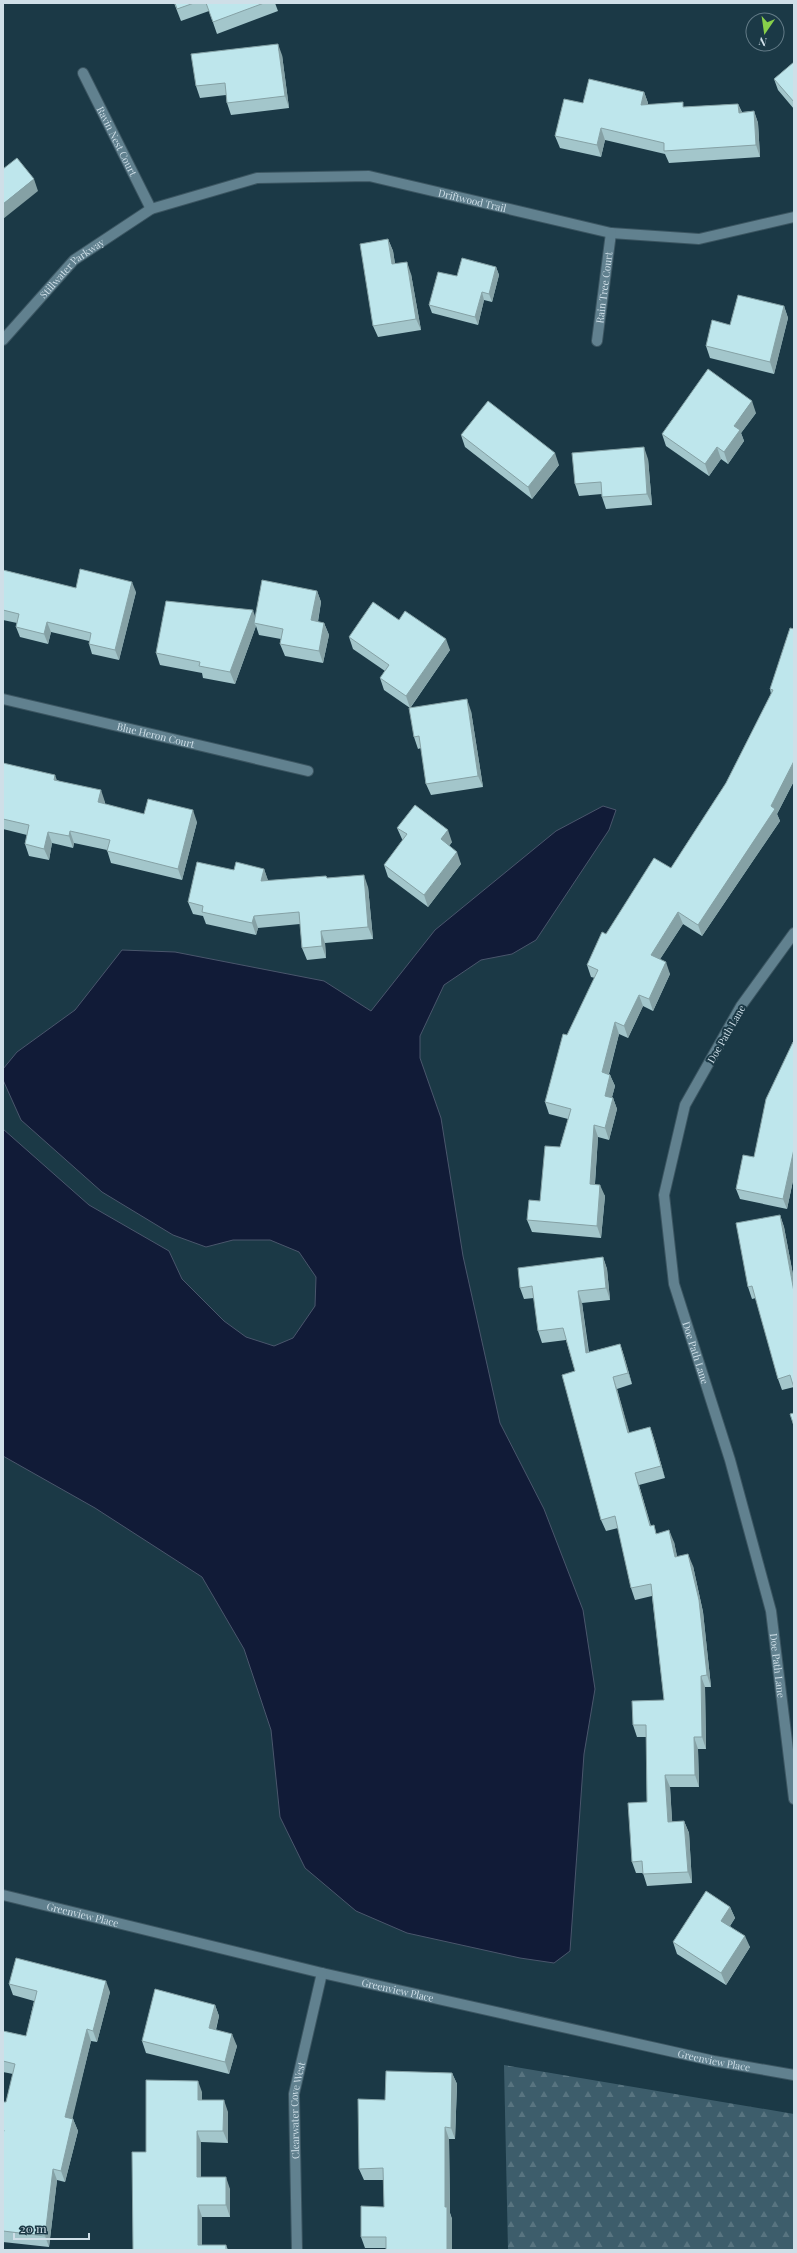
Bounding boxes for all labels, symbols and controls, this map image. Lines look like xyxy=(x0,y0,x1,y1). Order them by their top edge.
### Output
north arrow xyxy=(745,12,785,52)
text: N xyxy=(757,34,768,50)
street label: Ravin Nest Court xyxy=(94,104,140,179)
street label: Driftwood Trail xyxy=(437,186,508,215)
street label: Stillwater Parkway xyxy=(36,235,107,301)
street label: Rain Tree Court xyxy=(592,250,616,324)
street label: Blue Heron Court xyxy=(116,719,196,751)
street label: Doe Path Lane xyxy=(704,1002,748,1066)
street label: Doe Path Lane xyxy=(679,1320,712,1386)
street label: Doe Path Lane xyxy=(767,1632,789,1699)
street label: Greenview Place xyxy=(45,1899,120,1930)
street label: Greenview Place xyxy=(360,1975,435,2005)
street label: Greenview Place xyxy=(676,2046,751,2074)
street label: Clearwater Cove West xyxy=(287,2060,308,2159)
scale bar xyxy=(14,2215,89,2241)
text: 20 m xyxy=(20,2220,47,2236)

